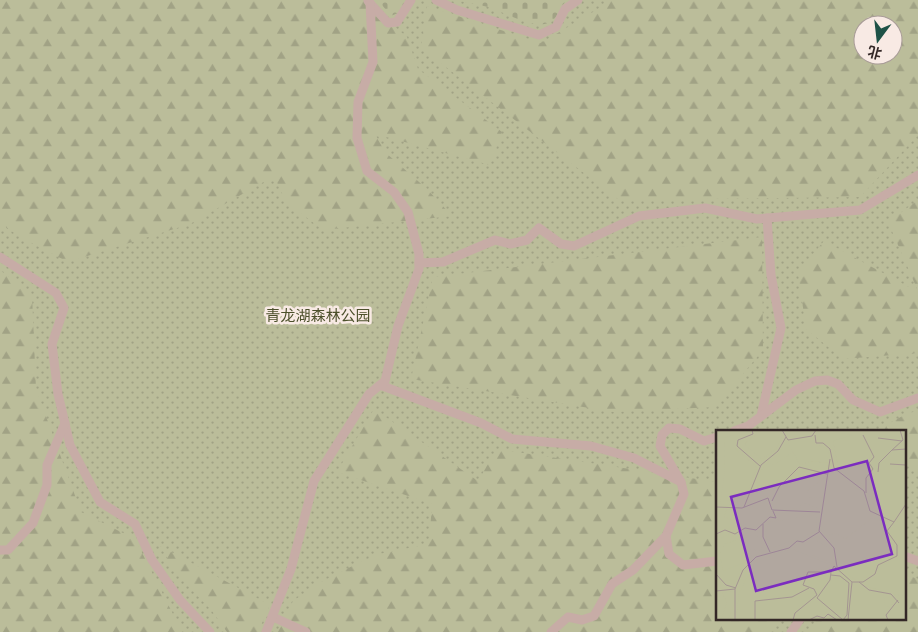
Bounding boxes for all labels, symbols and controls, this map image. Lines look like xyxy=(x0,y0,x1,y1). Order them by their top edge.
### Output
north arrow xyxy=(853,15,903,65)
text: 北 xyxy=(866,43,883,62)
park label: 青龙湖森林公园 xyxy=(265,307,371,324)
inset map xyxy=(716,430,906,620)

